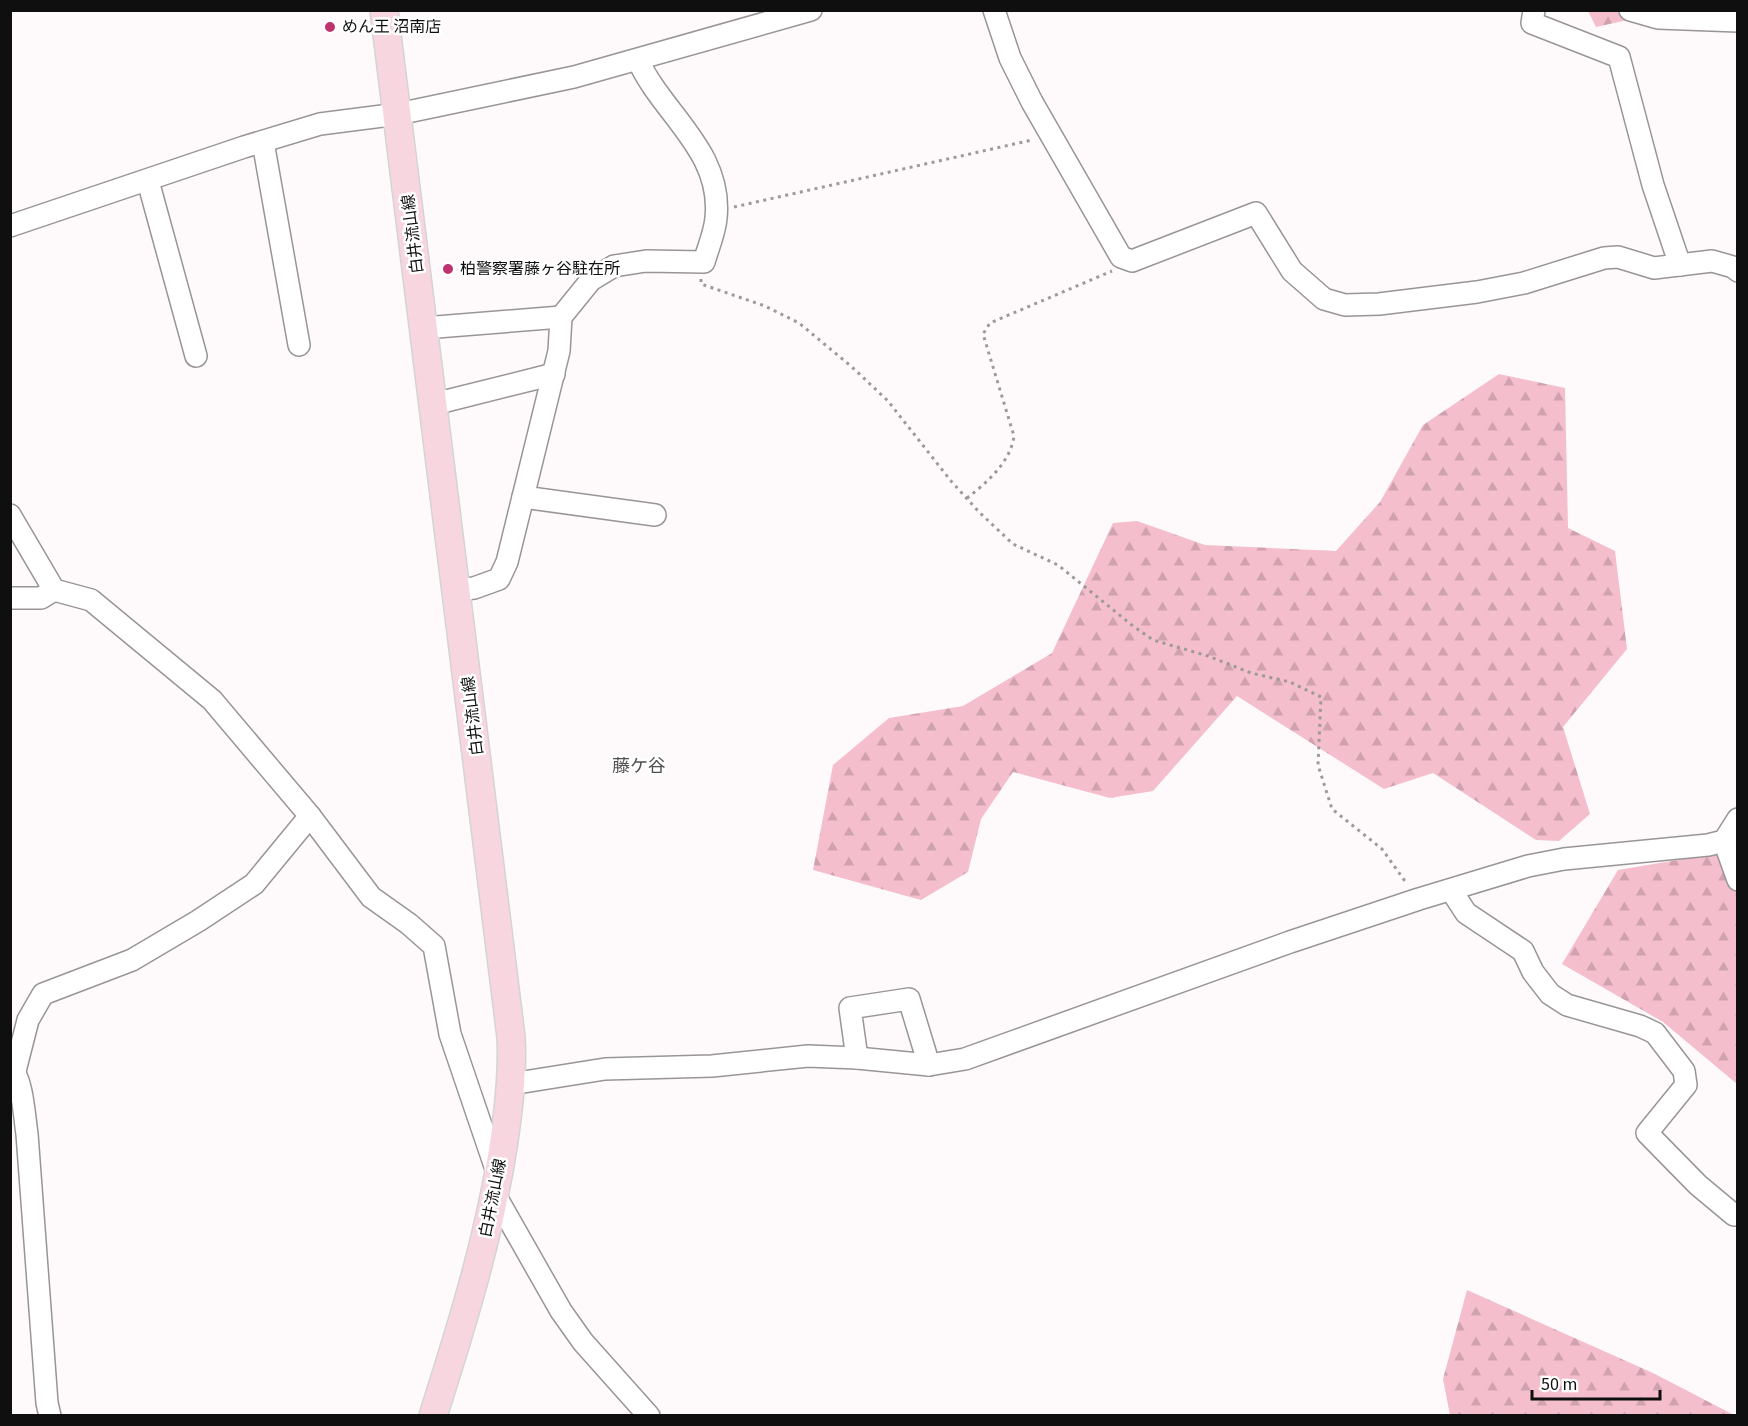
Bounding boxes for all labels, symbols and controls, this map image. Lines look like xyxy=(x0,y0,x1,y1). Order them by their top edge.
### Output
place label: めん王 沼南店 xyxy=(342,16,441,38)
marker: めん王 沼南店 xyxy=(323,20,337,34)
street label: 白井流山線 xyxy=(397,193,429,275)
place label: 柏警察署藤ヶ谷駐在所 xyxy=(460,258,620,280)
marker: 柏警察署藤ヶ谷駐在所 xyxy=(441,262,455,276)
street label: 白井流山線 xyxy=(457,675,489,757)
district label: 藤ケ谷 xyxy=(612,754,666,779)
street label: 白井流山線 xyxy=(475,1157,511,1239)
scale bar xyxy=(1532,1363,1660,1401)
text: 50 m xyxy=(1541,1372,1577,1397)

